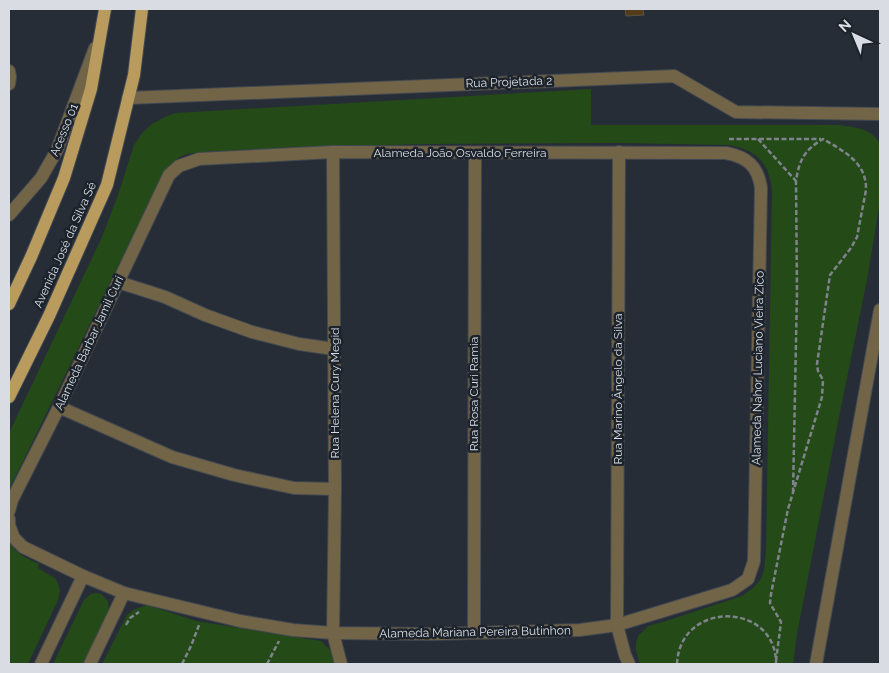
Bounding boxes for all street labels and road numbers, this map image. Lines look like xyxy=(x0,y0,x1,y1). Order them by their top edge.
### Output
street label: Rua Projetada 2 xyxy=(465,73,553,91)
street label: Acesso 01 xyxy=(47,102,81,158)
street label: Alameda João Osvaldo Ferreira xyxy=(373,146,547,160)
street label: Avenida José da Silva Sé xyxy=(31,180,99,310)
street label: Alameda Nahor Luciano Vieira Zico xyxy=(749,271,767,465)
street label: Alameda Barbar Jamil Curi xyxy=(52,274,126,412)
street label: Rua Marino Ângelo da Silva xyxy=(611,314,625,464)
street label: Rua Helena Cury Megid xyxy=(328,328,342,458)
street label: Rua Rosa Curi Ramia xyxy=(467,337,481,451)
street label: Alameda Mariana Pereira Butinhon xyxy=(379,623,571,641)

